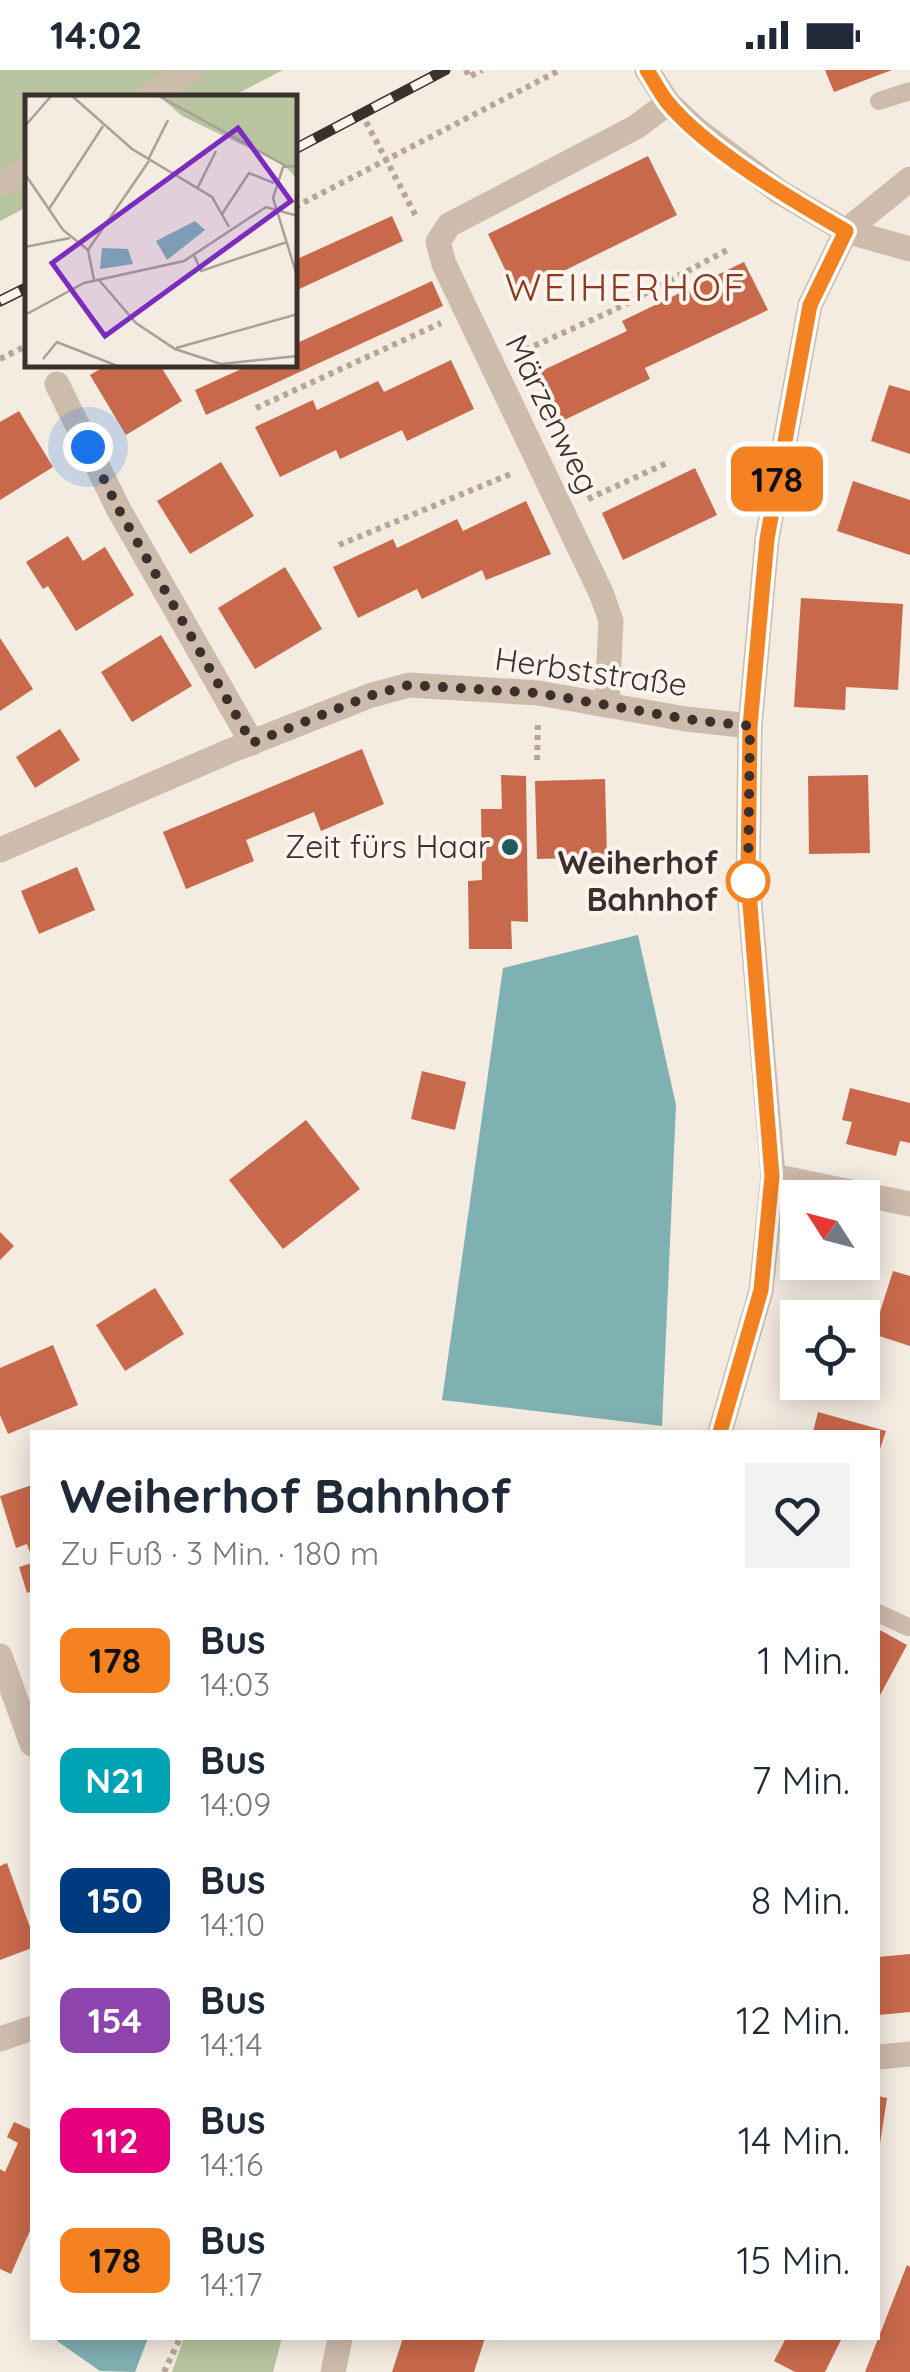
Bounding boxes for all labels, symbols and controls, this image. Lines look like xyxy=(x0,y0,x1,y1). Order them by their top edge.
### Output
text: 14:02 xyxy=(50,11,142,59)
inset map xyxy=(25,95,298,368)
district label: WEIHERHOF xyxy=(505,263,747,311)
street label: Märzenweg xyxy=(497,328,609,499)
your location xyxy=(63,422,113,472)
line badge: 178 xyxy=(720,446,834,512)
text: 178 xyxy=(751,457,803,501)
street label: Herbststraße xyxy=(492,638,690,704)
place label: Zeit fürs Haar xyxy=(285,826,490,866)
marker: Zeit fürs Haar xyxy=(499,836,521,858)
place label: Weiherhof Bahnhof xyxy=(558,842,718,919)
marker: Weiherhof Bahnhof xyxy=(727,860,769,902)
north arrow xyxy=(780,1180,880,1280)
map controls xyxy=(780,1180,880,1400)
button: locate xyxy=(780,1300,880,1400)
button: heart xyxy=(745,1463,850,1568)
text: Weiherhof Bahnhof xyxy=(60,1465,511,1525)
text: Zu Fuß · 3 Min. · 180 m xyxy=(60,1533,379,1573)
text: Bus xyxy=(200,1616,266,1664)
text: 1 Min. xyxy=(757,1636,850,1684)
text: 178 xyxy=(89,1638,141,1682)
text: 14:03 xyxy=(200,1664,270,1704)
text: Bus xyxy=(200,1736,266,1784)
text: 7 Min. xyxy=(752,1756,850,1804)
text: N21 xyxy=(85,1758,145,1802)
text: 14:09 xyxy=(200,1784,271,1824)
text: Bus xyxy=(200,1856,266,1904)
text: 8 Min. xyxy=(751,1876,850,1924)
text: 150 xyxy=(87,1878,143,1922)
text: 14:10 xyxy=(200,1904,265,1944)
text: Bus xyxy=(200,1976,266,2024)
text: 12 Min. xyxy=(736,1996,850,2044)
text: 154 xyxy=(88,1998,142,2042)
text: 14:14 xyxy=(200,2024,262,2064)
text: Bus xyxy=(200,2096,266,2144)
text: 14 Min. xyxy=(738,2116,850,2164)
text: 112 xyxy=(91,2118,139,2162)
text: 14:16 xyxy=(200,2144,263,2184)
text: Bus xyxy=(200,2216,266,2264)
text: 15 Min. xyxy=(736,2236,850,2284)
text: 178 xyxy=(89,2238,141,2282)
text: 14:17 xyxy=(200,2264,262,2304)

